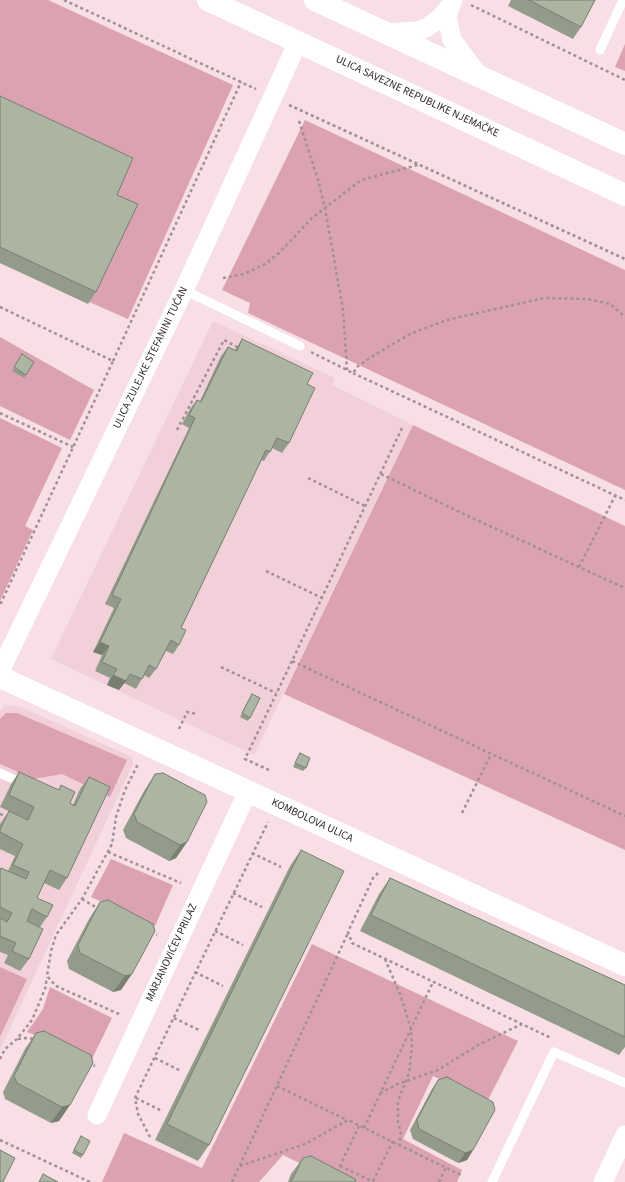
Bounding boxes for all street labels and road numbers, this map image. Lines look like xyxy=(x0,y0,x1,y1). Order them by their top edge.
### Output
street label: ULICA SAVEZNE REPUBLIKE NJEMAČKE xyxy=(333,53,501,141)
street label: ULICA ZULEJKE STEFANINI TUĆAN xyxy=(111,285,191,431)
street label: KOMBOLOVA ULICA xyxy=(269,796,355,846)
street label: MARJANOVIĆEV PRILAZ xyxy=(143,902,201,1004)

